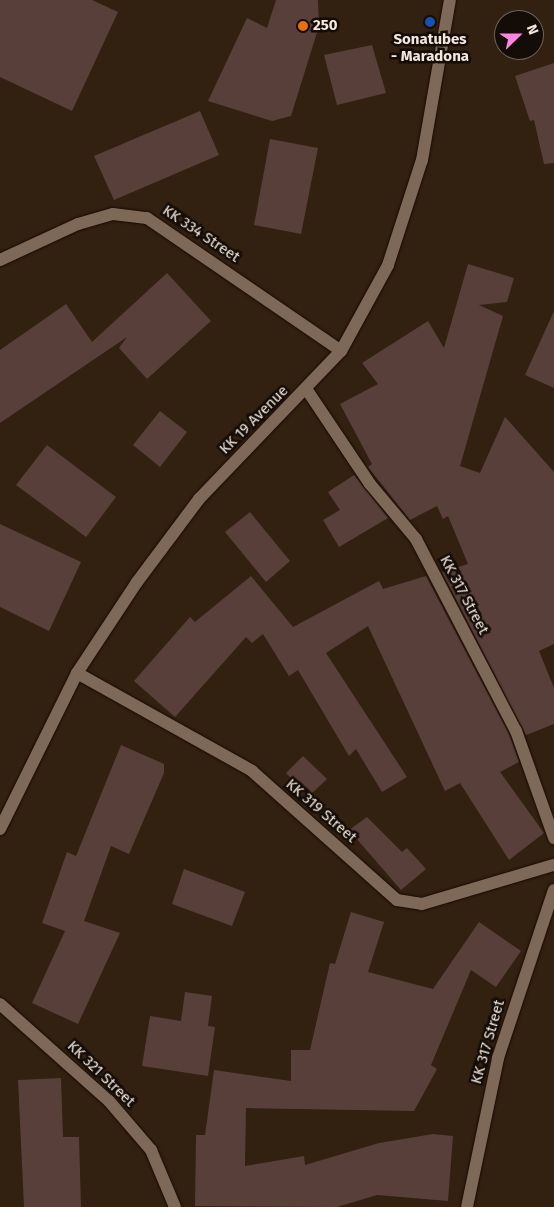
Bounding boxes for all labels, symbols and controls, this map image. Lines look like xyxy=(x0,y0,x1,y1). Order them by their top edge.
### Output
north arrow xyxy=(494,10,544,60)
marker: Sonatubes - Maradona xyxy=(424,16,436,28)
place label: 250 xyxy=(313,17,338,35)
marker: 250 xyxy=(297,20,309,32)
text: N xyxy=(523,22,542,37)
place label: Sonatubes - Maradona xyxy=(391,30,469,65)
street label: KK 334 Street xyxy=(159,202,243,266)
street label: KK 19 Avenue xyxy=(216,382,292,458)
street label: KK 317 Street xyxy=(436,553,492,637)
street label: KK 319 Street xyxy=(282,775,360,847)
street label: KK 317 Street xyxy=(467,998,509,1086)
street label: KK 321 Street xyxy=(63,1037,139,1111)

